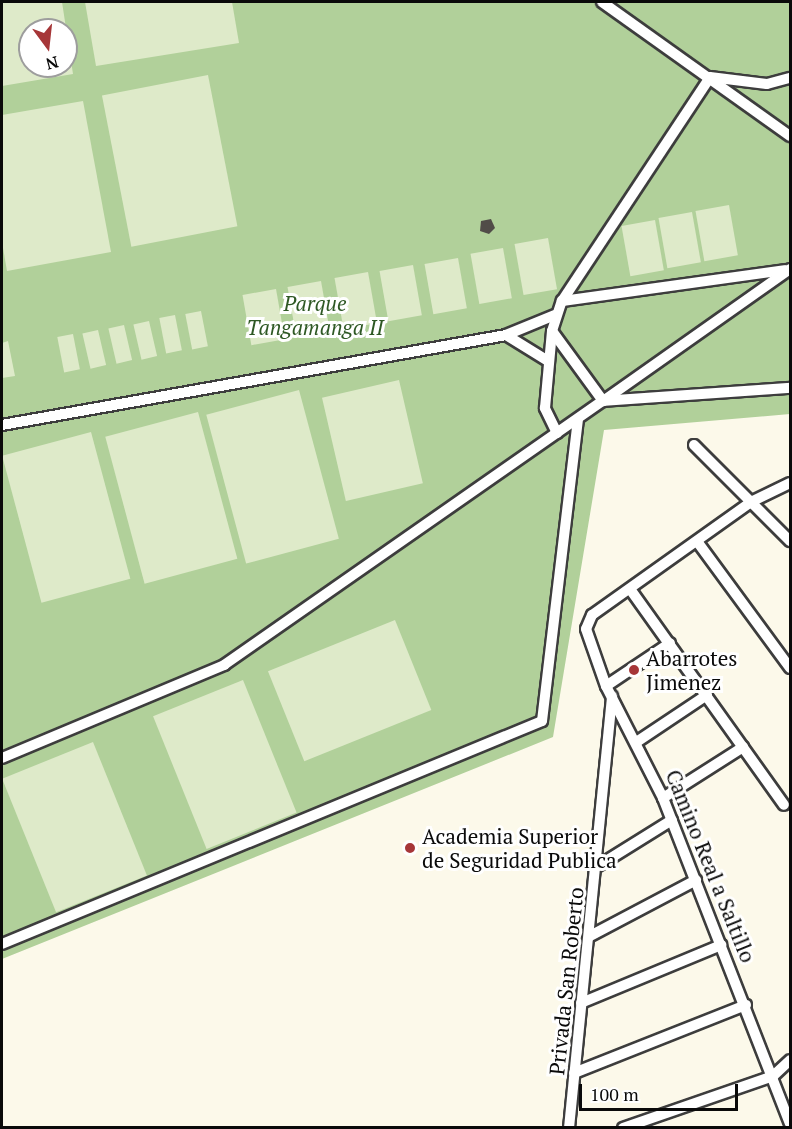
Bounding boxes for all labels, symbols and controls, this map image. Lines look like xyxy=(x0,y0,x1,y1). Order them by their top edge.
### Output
north arrow xyxy=(18,18,78,78)
text: N xyxy=(43,51,61,76)
park label: Parque Tangamanga II xyxy=(246,290,384,340)
place label: Abarrotes Jimenez xyxy=(646,645,737,695)
marker: Abarrotes Jimenez xyxy=(627,663,641,677)
street label: Camino Real a Saltillo xyxy=(661,766,761,966)
place label: Academia Superior de Seguridad Publica xyxy=(422,823,617,873)
marker: Academia Superior de Seguridad Publica xyxy=(403,841,417,855)
street label: Privada San Roberto xyxy=(544,886,588,1076)
scale bar xyxy=(582,1072,741,1110)
text: 100 m xyxy=(590,1082,639,1106)

